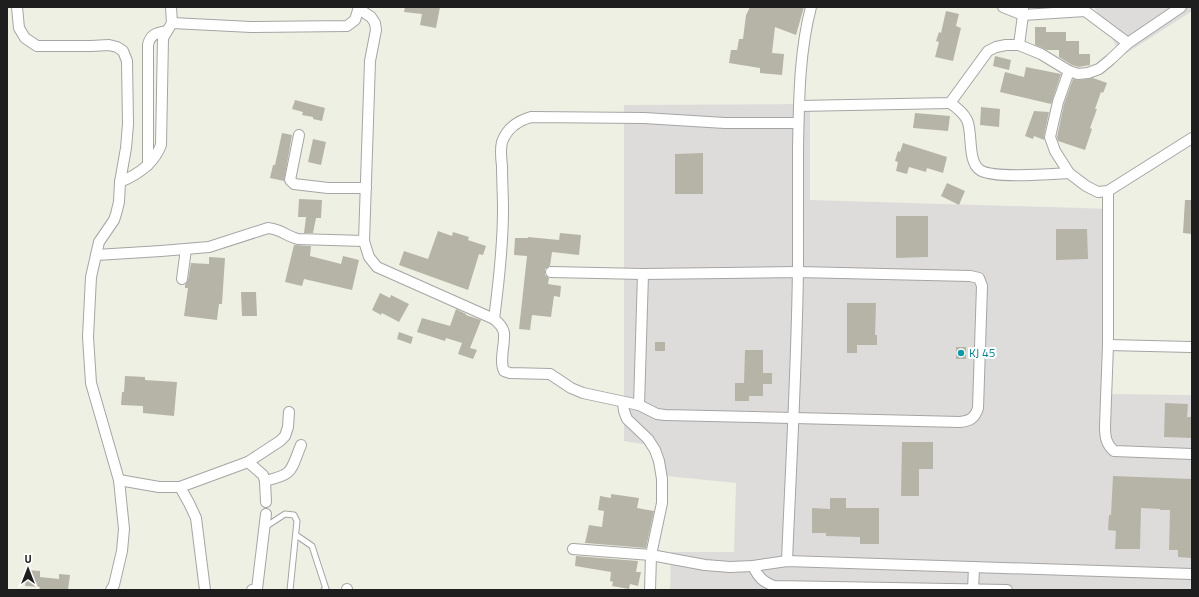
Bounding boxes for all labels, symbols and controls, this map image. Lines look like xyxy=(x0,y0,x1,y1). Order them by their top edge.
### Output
place label: KJ 45 xyxy=(969,343,996,362)
marker: KJ 45 xyxy=(956,348,966,358)
north arrow xyxy=(8,549,48,589)
text: U xyxy=(24,551,32,567)

